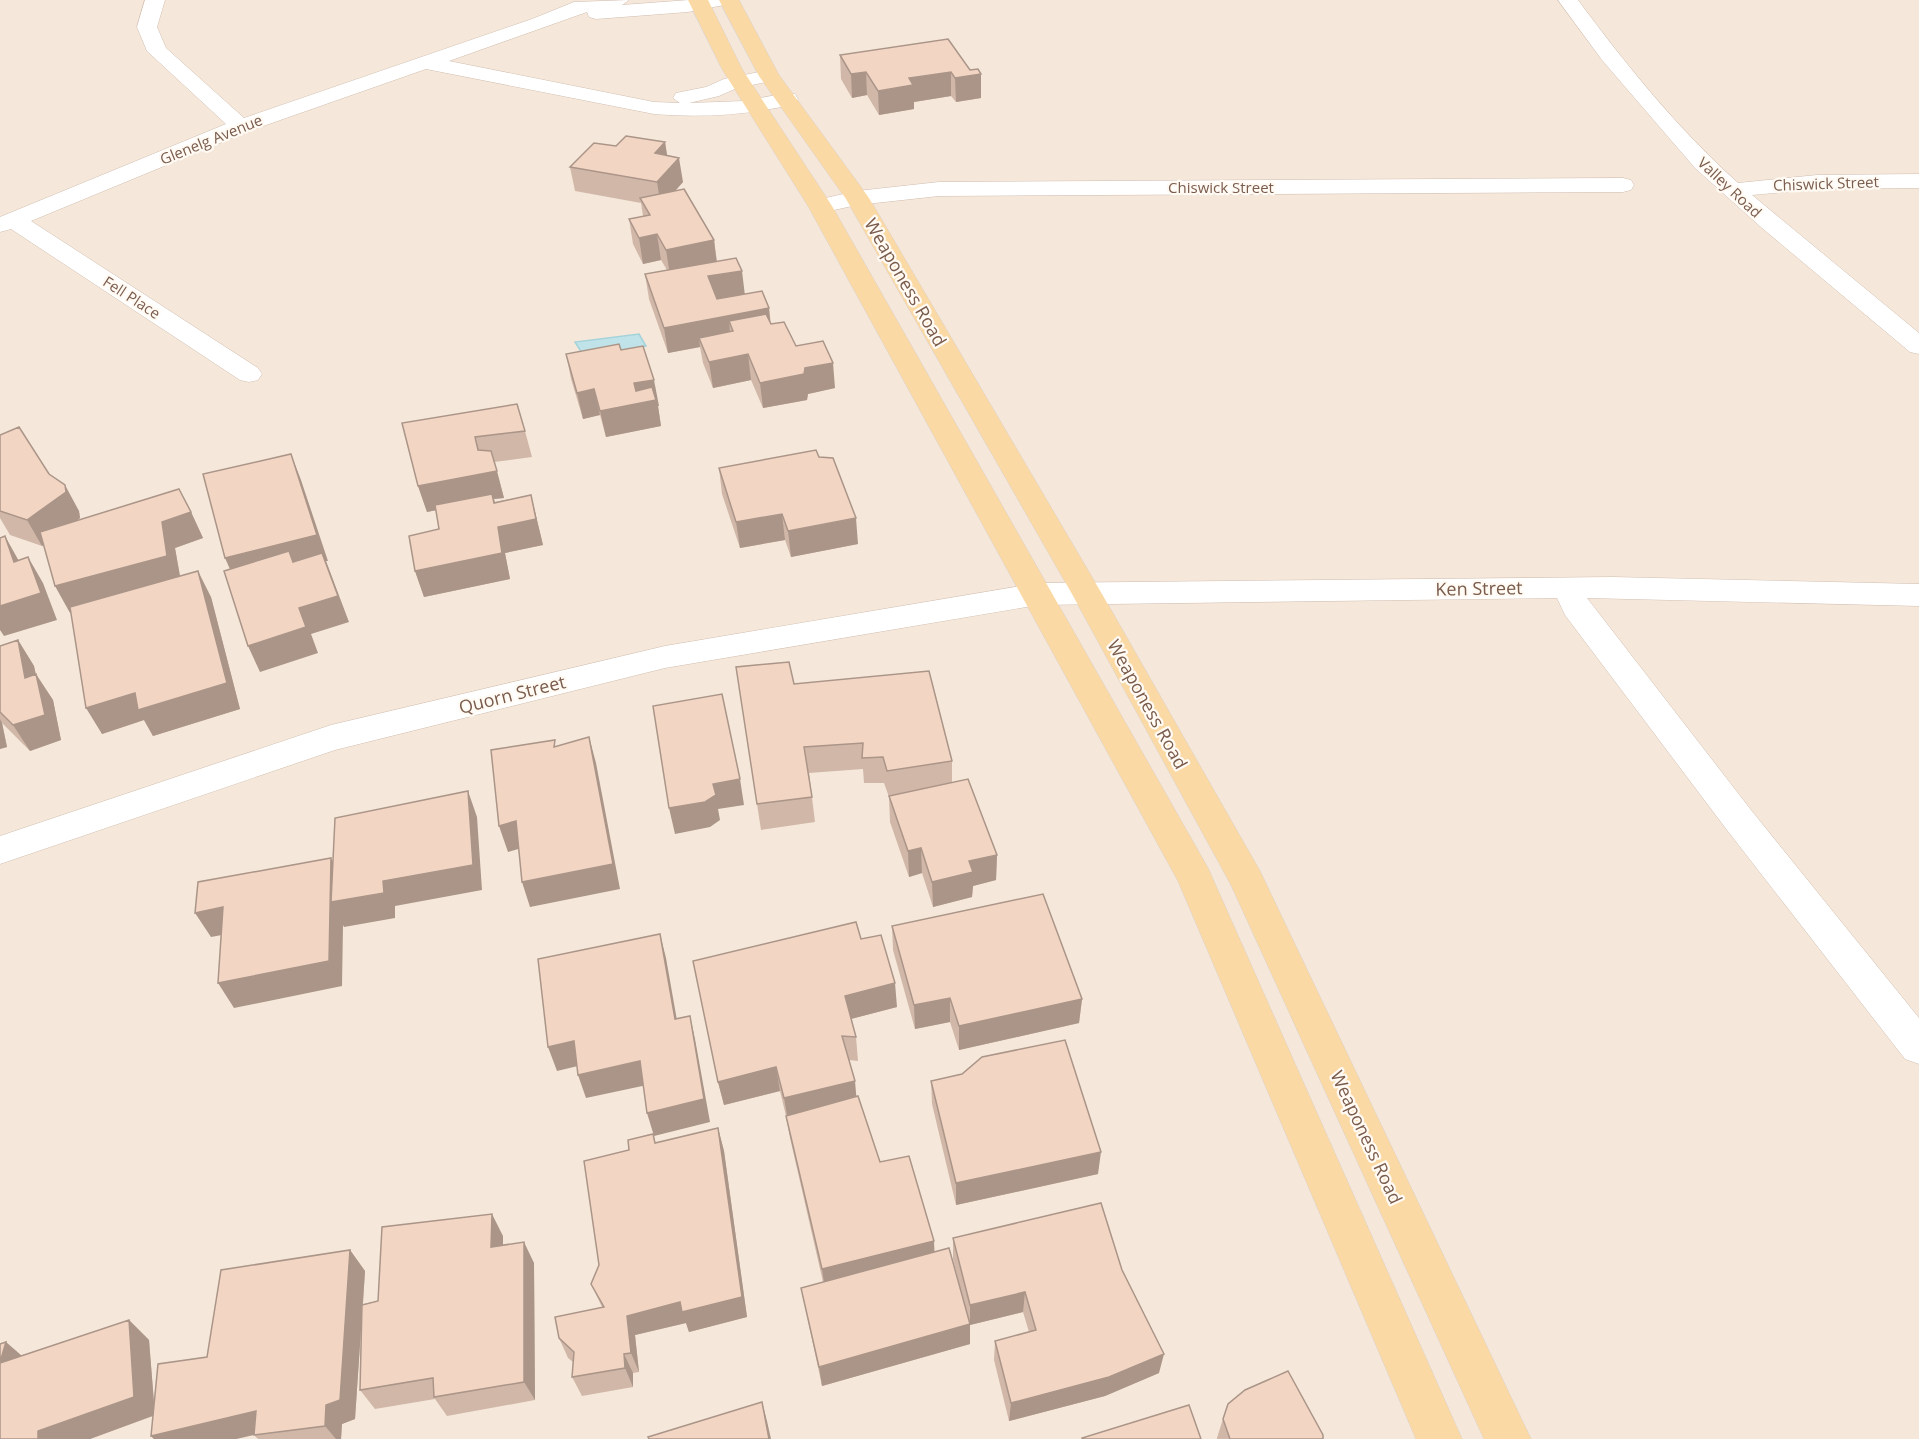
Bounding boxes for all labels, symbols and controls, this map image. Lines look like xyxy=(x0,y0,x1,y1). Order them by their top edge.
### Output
street label: Glenelg Avenue xyxy=(157,109,265,169)
street label: Valley Road xyxy=(1694,152,1766,222)
street label: Chiswick Street xyxy=(1773,171,1879,195)
street label: Chiswick Street xyxy=(1168,177,1274,197)
street label: Weaponess Road xyxy=(859,213,953,351)
street label: Fell Place xyxy=(100,271,164,323)
street label: Ken Street xyxy=(1435,575,1523,601)
street label: Weaponess Road xyxy=(1102,635,1194,773)
street label: Quorn Street xyxy=(456,669,568,719)
street label: Weaponess Road xyxy=(1326,1066,1408,1208)

